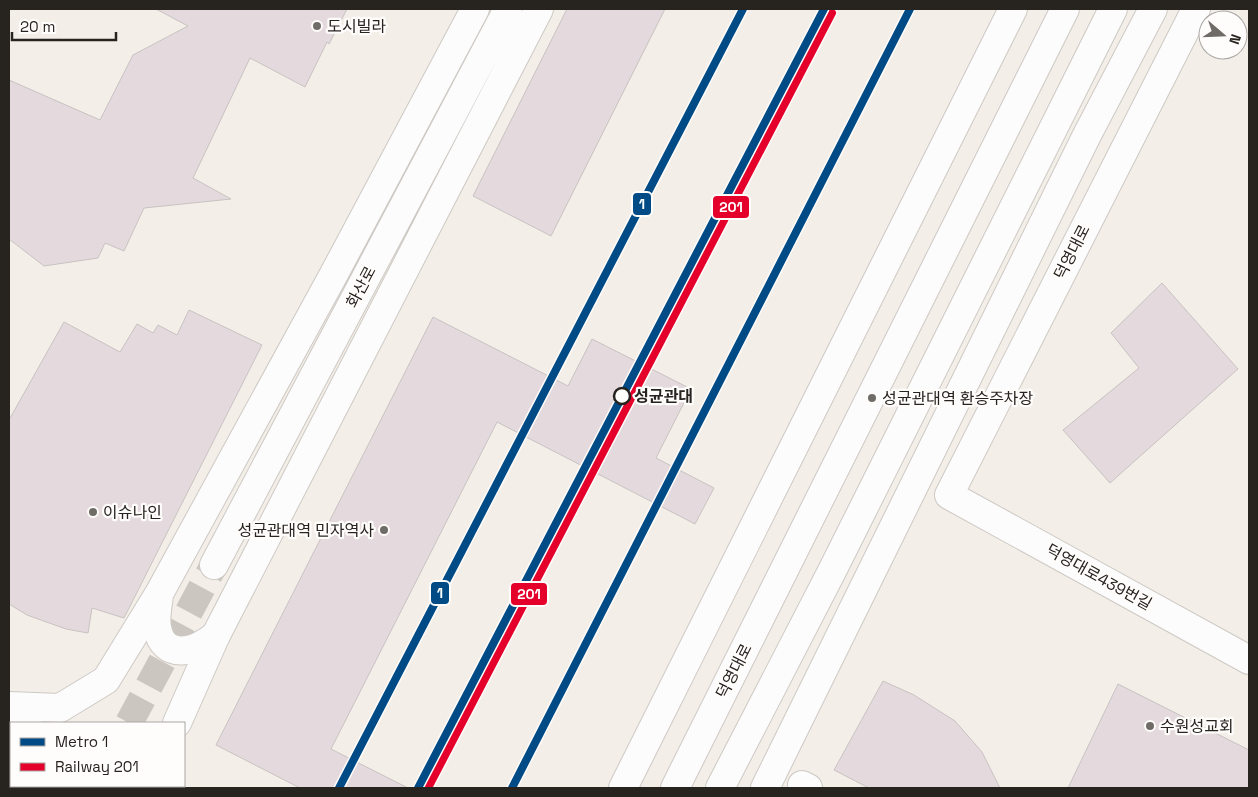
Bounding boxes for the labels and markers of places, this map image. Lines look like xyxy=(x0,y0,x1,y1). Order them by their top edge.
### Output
place label: 도시빌라 xyxy=(327,16,386,37)
marker: 도시빌라 xyxy=(311,20,323,32)
place label: 성균관대 xyxy=(634,386,693,407)
marker: 성균관대 xyxy=(613,387,631,405)
place label: 성균관대역 환승주차장 xyxy=(882,388,1034,409)
marker: 성균관대역 환승주차장 xyxy=(866,392,878,404)
place label: 이슈나인 xyxy=(103,502,162,523)
marker: 이슈나인 xyxy=(87,506,99,518)
place label: 성균관대역 민자역사 xyxy=(237,520,374,541)
marker: 성균관대역 민자역사 xyxy=(378,524,390,536)
place label: 수원성교회 xyxy=(1160,716,1234,737)
marker: 수원성교회 xyxy=(1144,720,1156,732)

